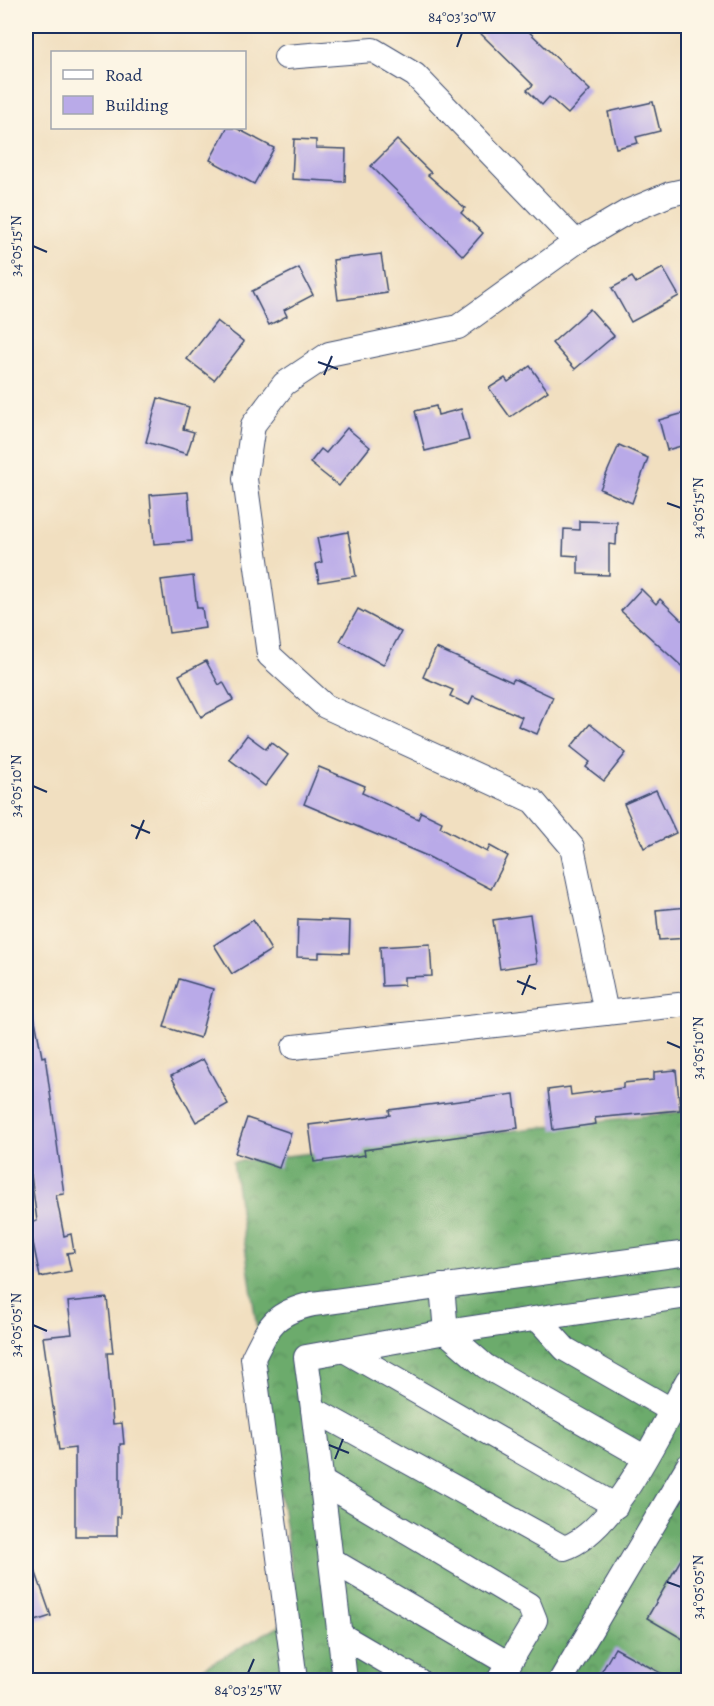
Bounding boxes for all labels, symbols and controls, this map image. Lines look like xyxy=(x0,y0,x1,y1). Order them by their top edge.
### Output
text: 84°03'30"W xyxy=(428,7,496,27)
legend xyxy=(51,51,246,129)
text: Road xyxy=(105,63,143,87)
text: Building xyxy=(105,93,169,117)
text: 34°05'15"N xyxy=(6,215,26,277)
text: 34°05'15"N xyxy=(688,477,708,539)
text: 34°05'10"N xyxy=(6,754,26,818)
text: 34°05'10"N xyxy=(688,1016,708,1080)
text: 34°05'05"N xyxy=(6,1293,26,1357)
text: 34°05'05"N xyxy=(688,1555,708,1619)
text: 84°03'25"W xyxy=(214,1680,282,1700)

